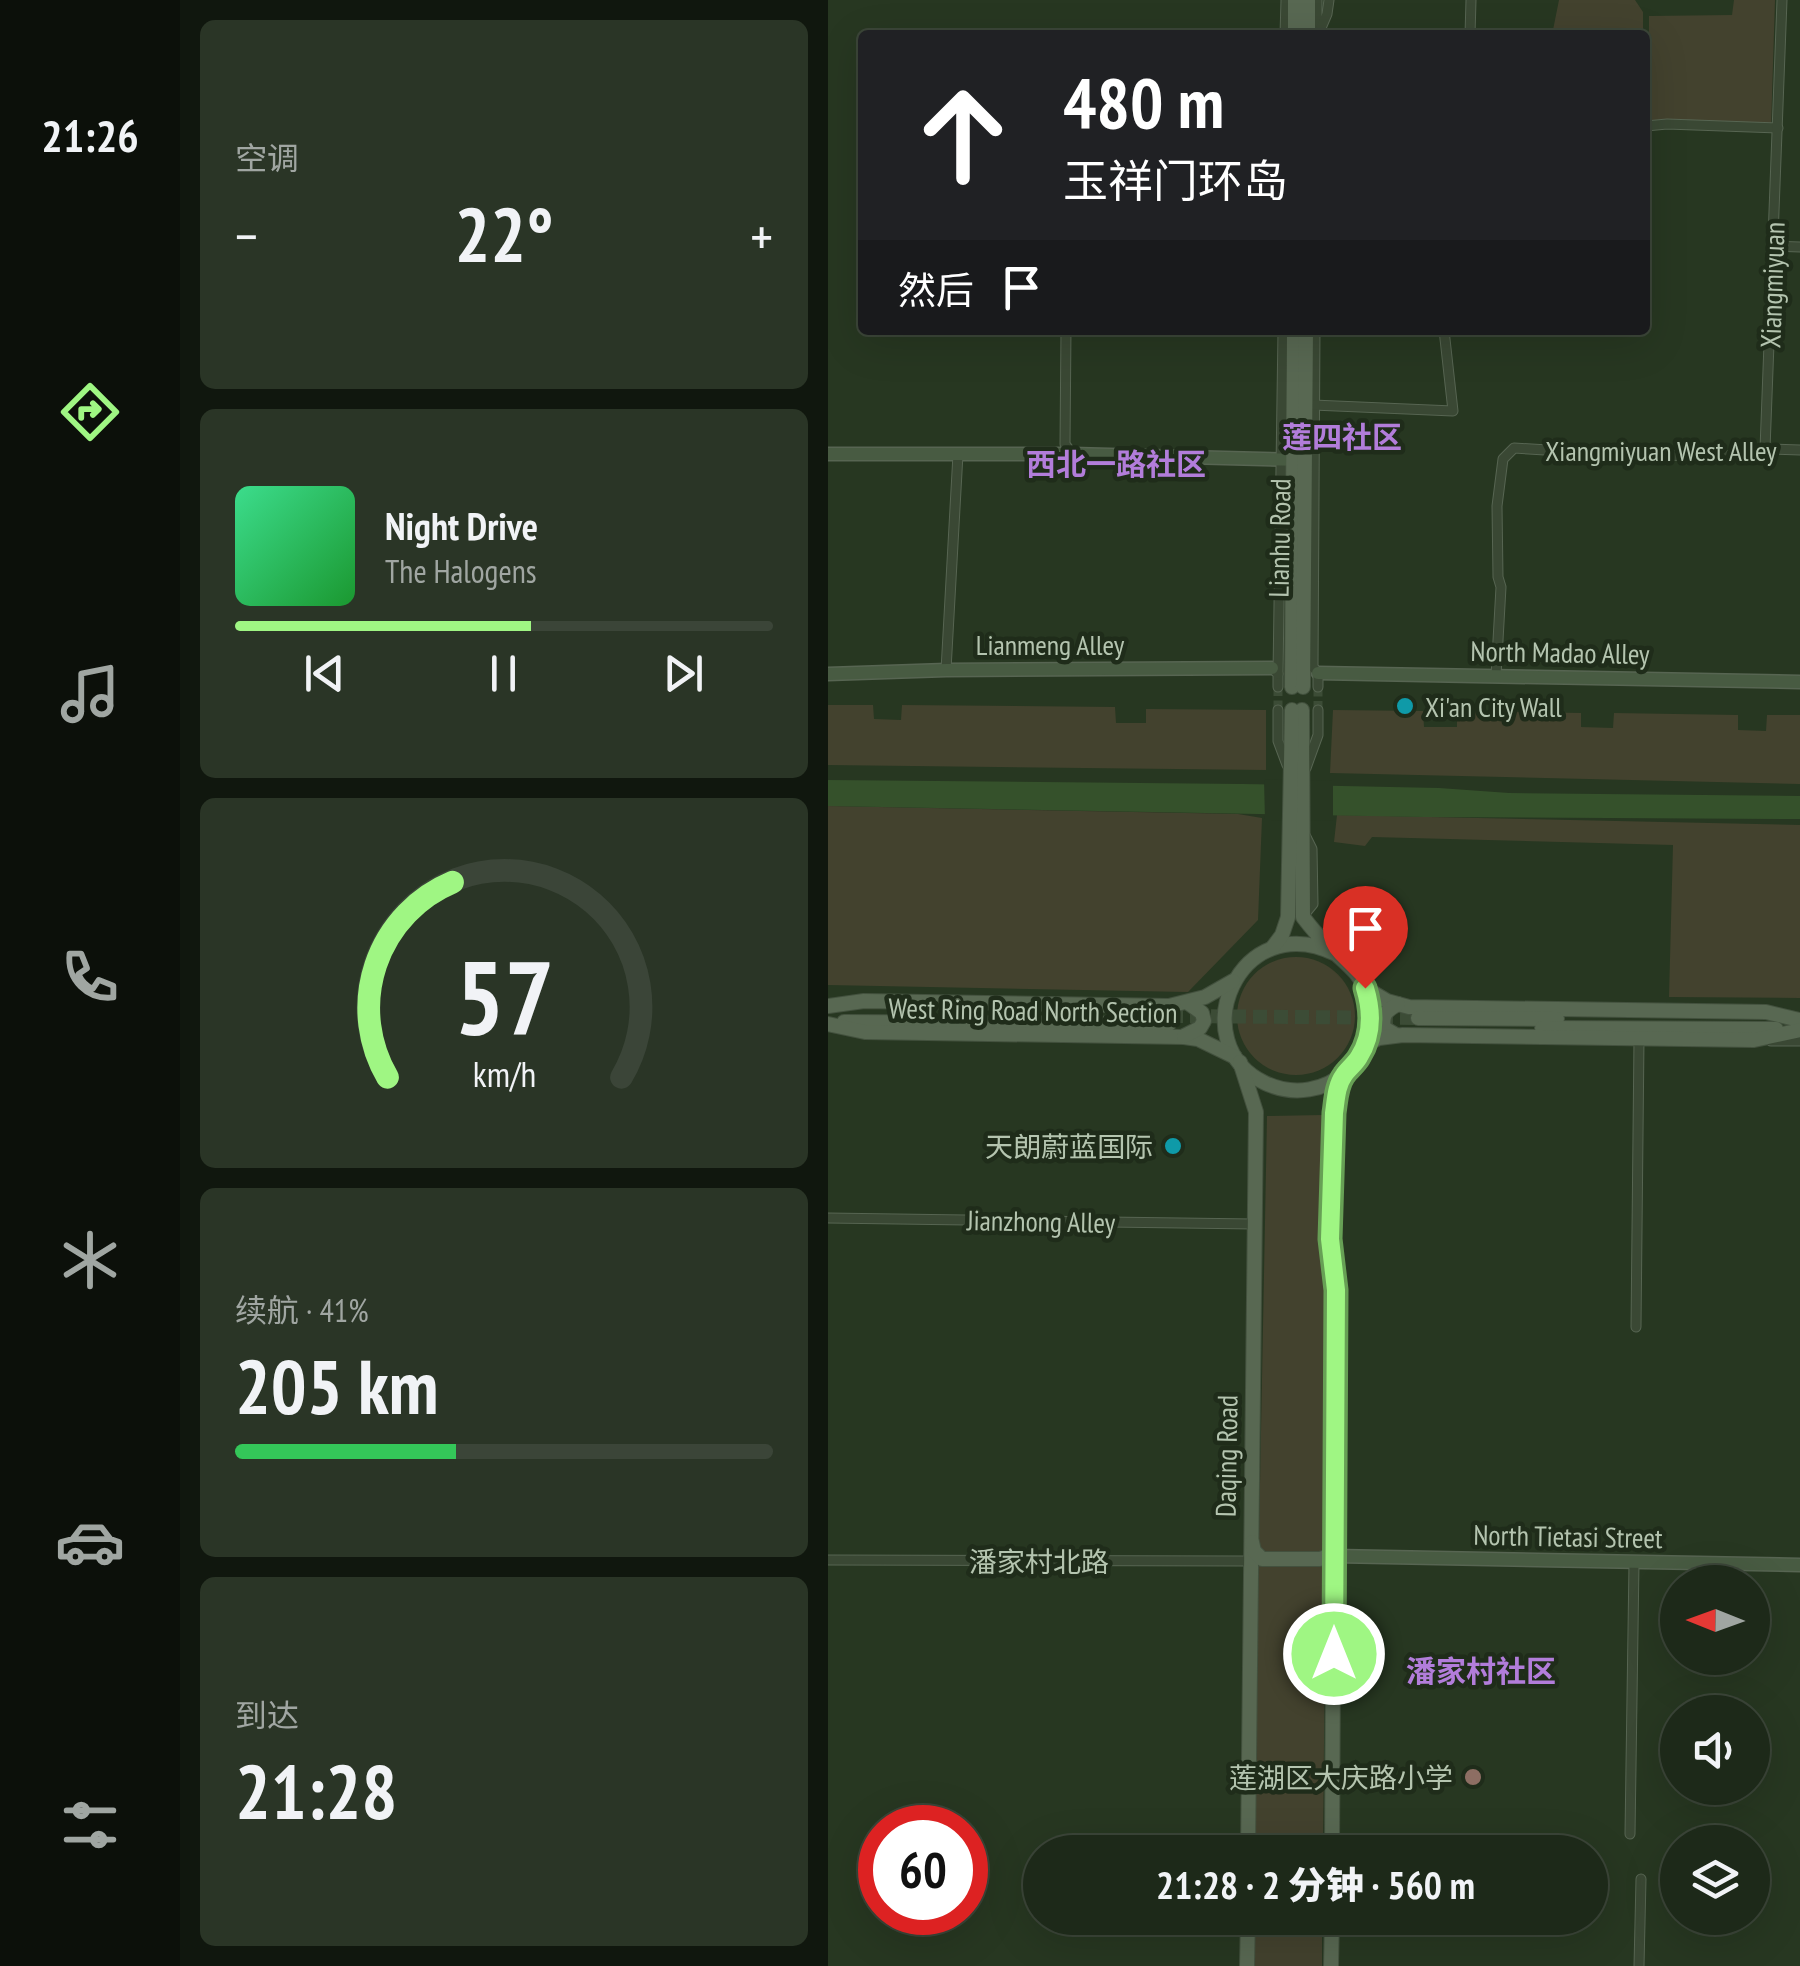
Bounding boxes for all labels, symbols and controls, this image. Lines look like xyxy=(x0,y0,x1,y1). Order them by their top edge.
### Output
text: 480 m xyxy=(1063,57,1224,147)
icon: ahead xyxy=(898,70,1028,200)
text: 21:26 xyxy=(41,106,139,164)
text: 空调 xyxy=(235,137,299,179)
text: 玉祥门环岛 xyxy=(1063,151,1288,209)
text: 22° xyxy=(454,186,554,283)
text: − xyxy=(235,200,258,271)
text: + xyxy=(750,200,773,271)
street label: Xiangmiyuan xyxy=(1751,221,1793,349)
icon: arrive xyxy=(994,260,1049,315)
text: 然后 xyxy=(898,265,974,314)
icon: directions xyxy=(55,377,125,447)
district label: 莲四社区 xyxy=(1282,417,1402,456)
street label: Xiangmiyuan West Alley xyxy=(1545,432,1777,469)
district label: 西北一路社区 xyxy=(1026,444,1206,483)
street label: Lianhu Road xyxy=(1259,478,1299,598)
text: Night Drive xyxy=(385,501,538,550)
text: The Halogens xyxy=(385,550,537,592)
street label: Lianmeng Alley xyxy=(976,626,1125,663)
street label: North Madao Alley xyxy=(1470,632,1650,672)
icon: previous xyxy=(297,646,352,701)
icon: pause xyxy=(476,646,531,701)
icon: next xyxy=(656,646,711,701)
icon: music xyxy=(55,659,125,729)
place label: Xi'an City Wall xyxy=(1425,688,1562,725)
marker: Xi'an City Wall xyxy=(1394,695,1416,717)
pin xyxy=(1323,886,1408,989)
icon: arrive xyxy=(1338,901,1393,956)
text: 57 xyxy=(454,929,554,1064)
icon: phone xyxy=(55,942,125,1012)
street label: West Ring Road North Section xyxy=(888,989,1178,1031)
text: km/h xyxy=(472,1051,536,1097)
place label: 天朗蔚蓝国际 xyxy=(985,1128,1153,1165)
marker: 天朗蔚蓝国际 xyxy=(1162,1135,1184,1157)
street label: Jianzhong Alley xyxy=(966,1201,1116,1241)
icon: climate xyxy=(55,1225,125,1295)
text: 续航 · 41% xyxy=(235,1289,369,1331)
text: 205 km xyxy=(235,1338,439,1435)
street label: Daqing Road xyxy=(1206,1395,1246,1517)
icon: car xyxy=(55,1507,125,1577)
street label: North Tietasi Street xyxy=(1473,1516,1663,1556)
street label: 潘家村北路 xyxy=(969,1543,1109,1580)
north arrow xyxy=(1660,1565,1770,1675)
map controls xyxy=(1660,1565,1770,1935)
position arrow xyxy=(1282,1602,1386,1706)
district label: 潘家村社区 xyxy=(1406,1651,1556,1690)
text: 到达 xyxy=(235,1694,299,1736)
button: sound xyxy=(1660,1695,1770,1805)
text: 21:28 xyxy=(235,1743,397,1840)
place label: 莲湖区大庆路小学 xyxy=(1229,1759,1453,1796)
marker: 莲湖区大庆路小学 xyxy=(1462,1766,1484,1788)
icon: filters xyxy=(55,1790,125,1860)
speed limit sign: 60 xyxy=(858,1805,988,1935)
button: layers xyxy=(1660,1825,1770,1935)
text: 21:28 · 2 分钟 · 560 m xyxy=(1156,1860,1475,1909)

